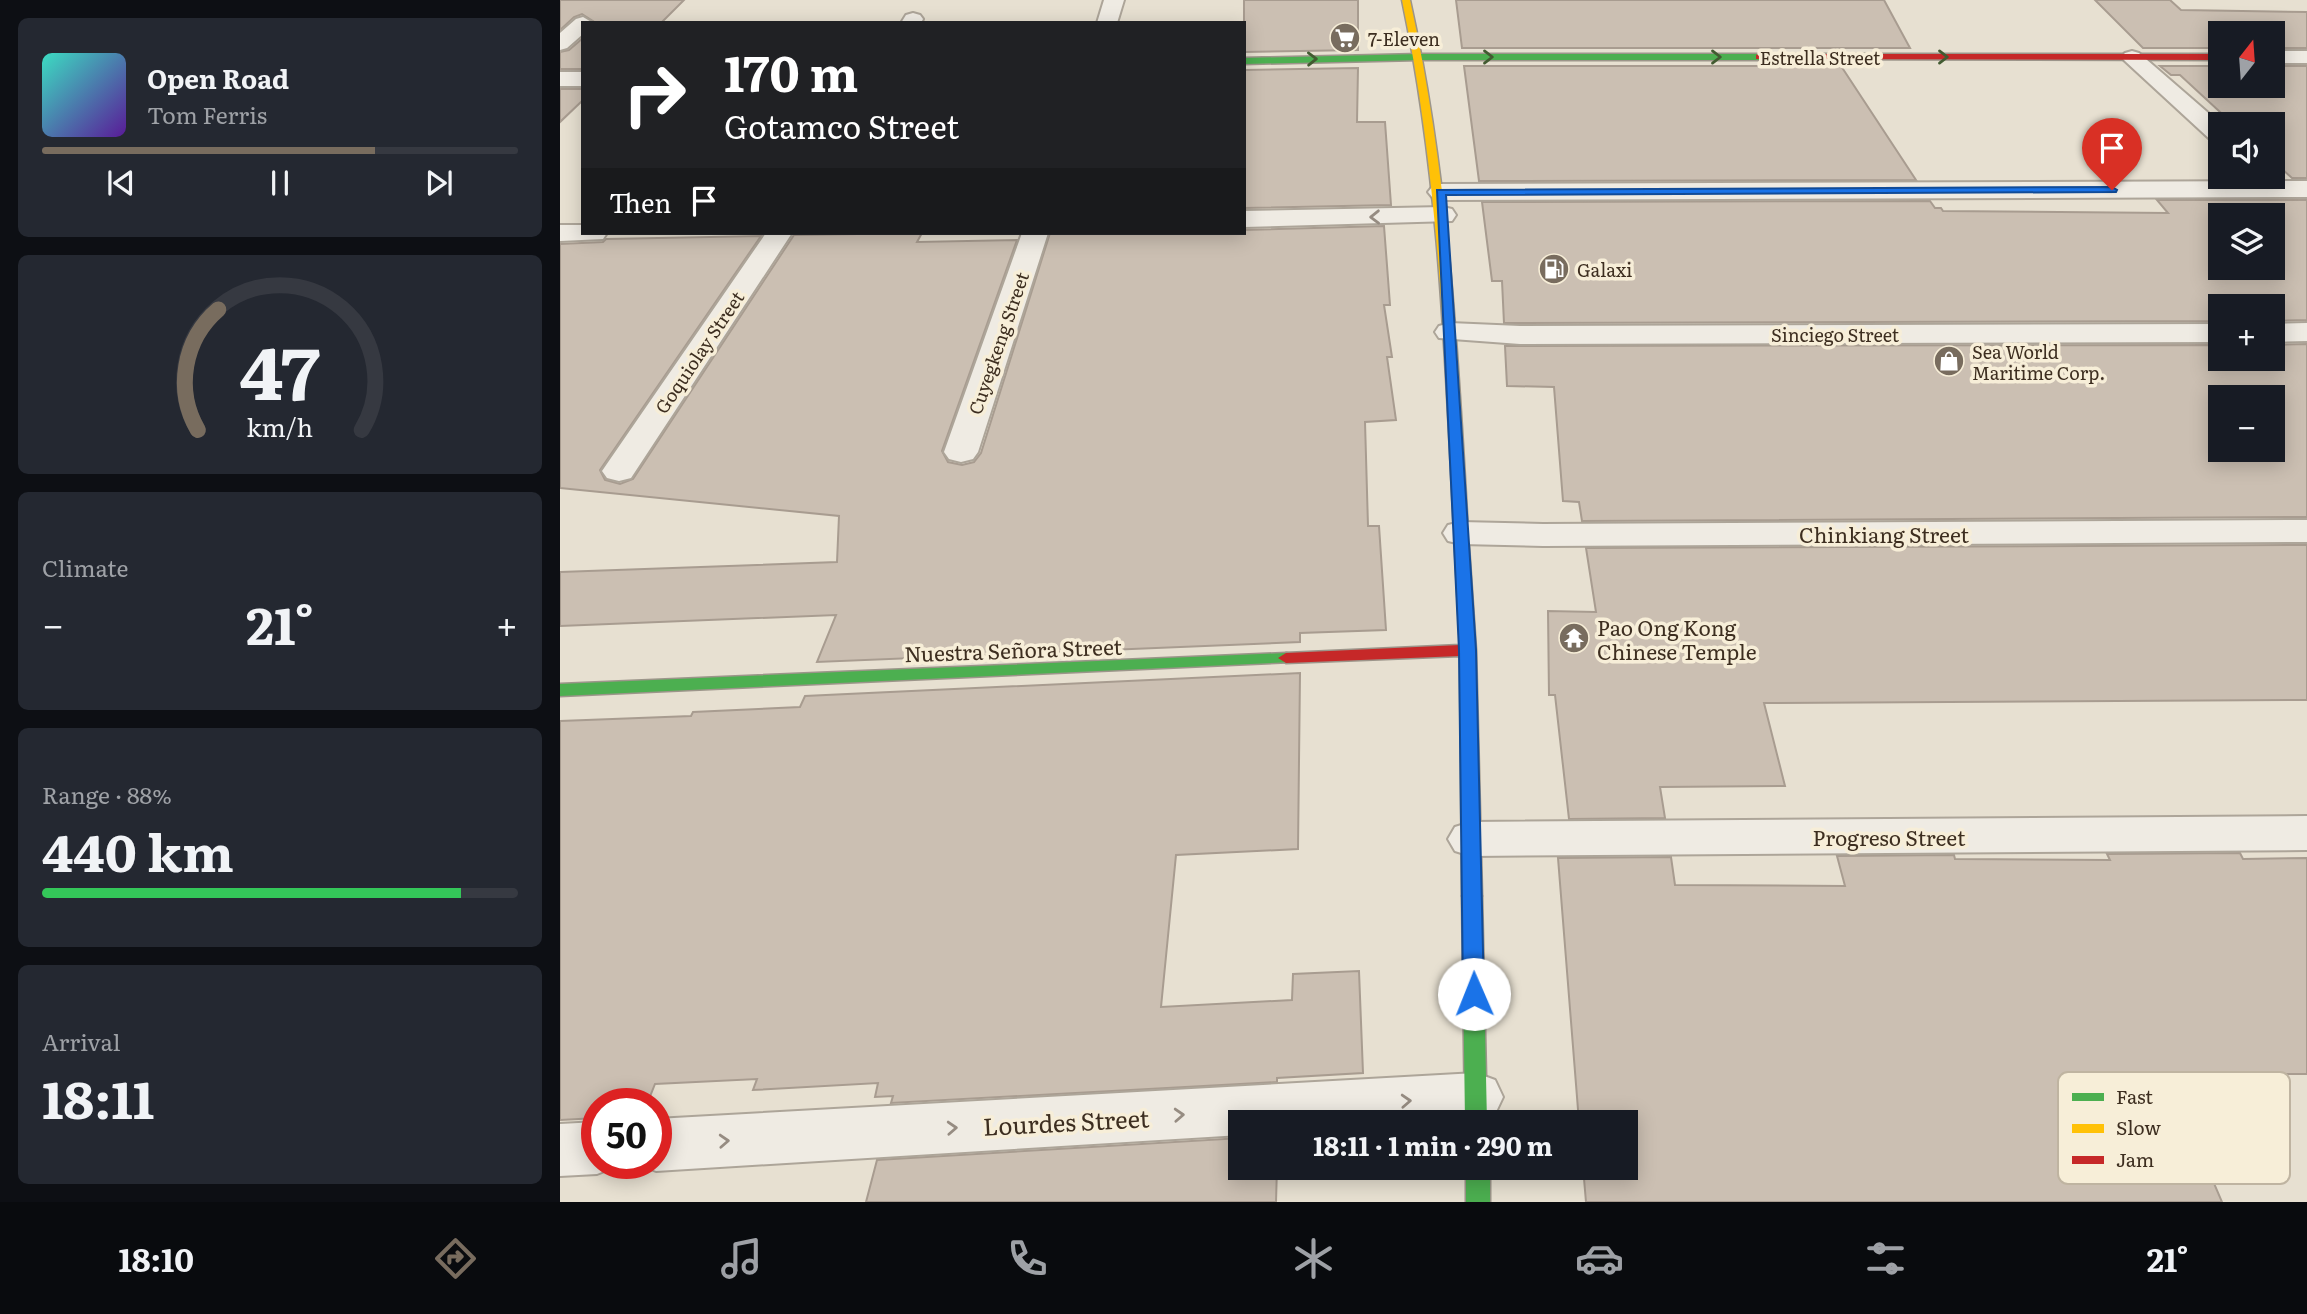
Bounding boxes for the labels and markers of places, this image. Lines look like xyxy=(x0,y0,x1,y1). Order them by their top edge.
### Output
supermarket icon: 7-Eleven xyxy=(1328,21,1362,55)
place label: 7-Eleven xyxy=(1368,25,1440,52)
pin xyxy=(2082,118,2142,190)
fuel station icon: Galaxi xyxy=(1537,252,1571,286)
place label: Galaxi xyxy=(1577,256,1632,283)
place label: Sea World Maritime Corp. xyxy=(1972,338,2105,386)
shop icon: Sea World Maritime Corp. xyxy=(1932,344,1966,378)
place label: Pao Ong Kong Chinese Temple xyxy=(1597,611,1757,666)
temple icon: Pao Ong Kong Chinese Temple xyxy=(1557,621,1591,655)

